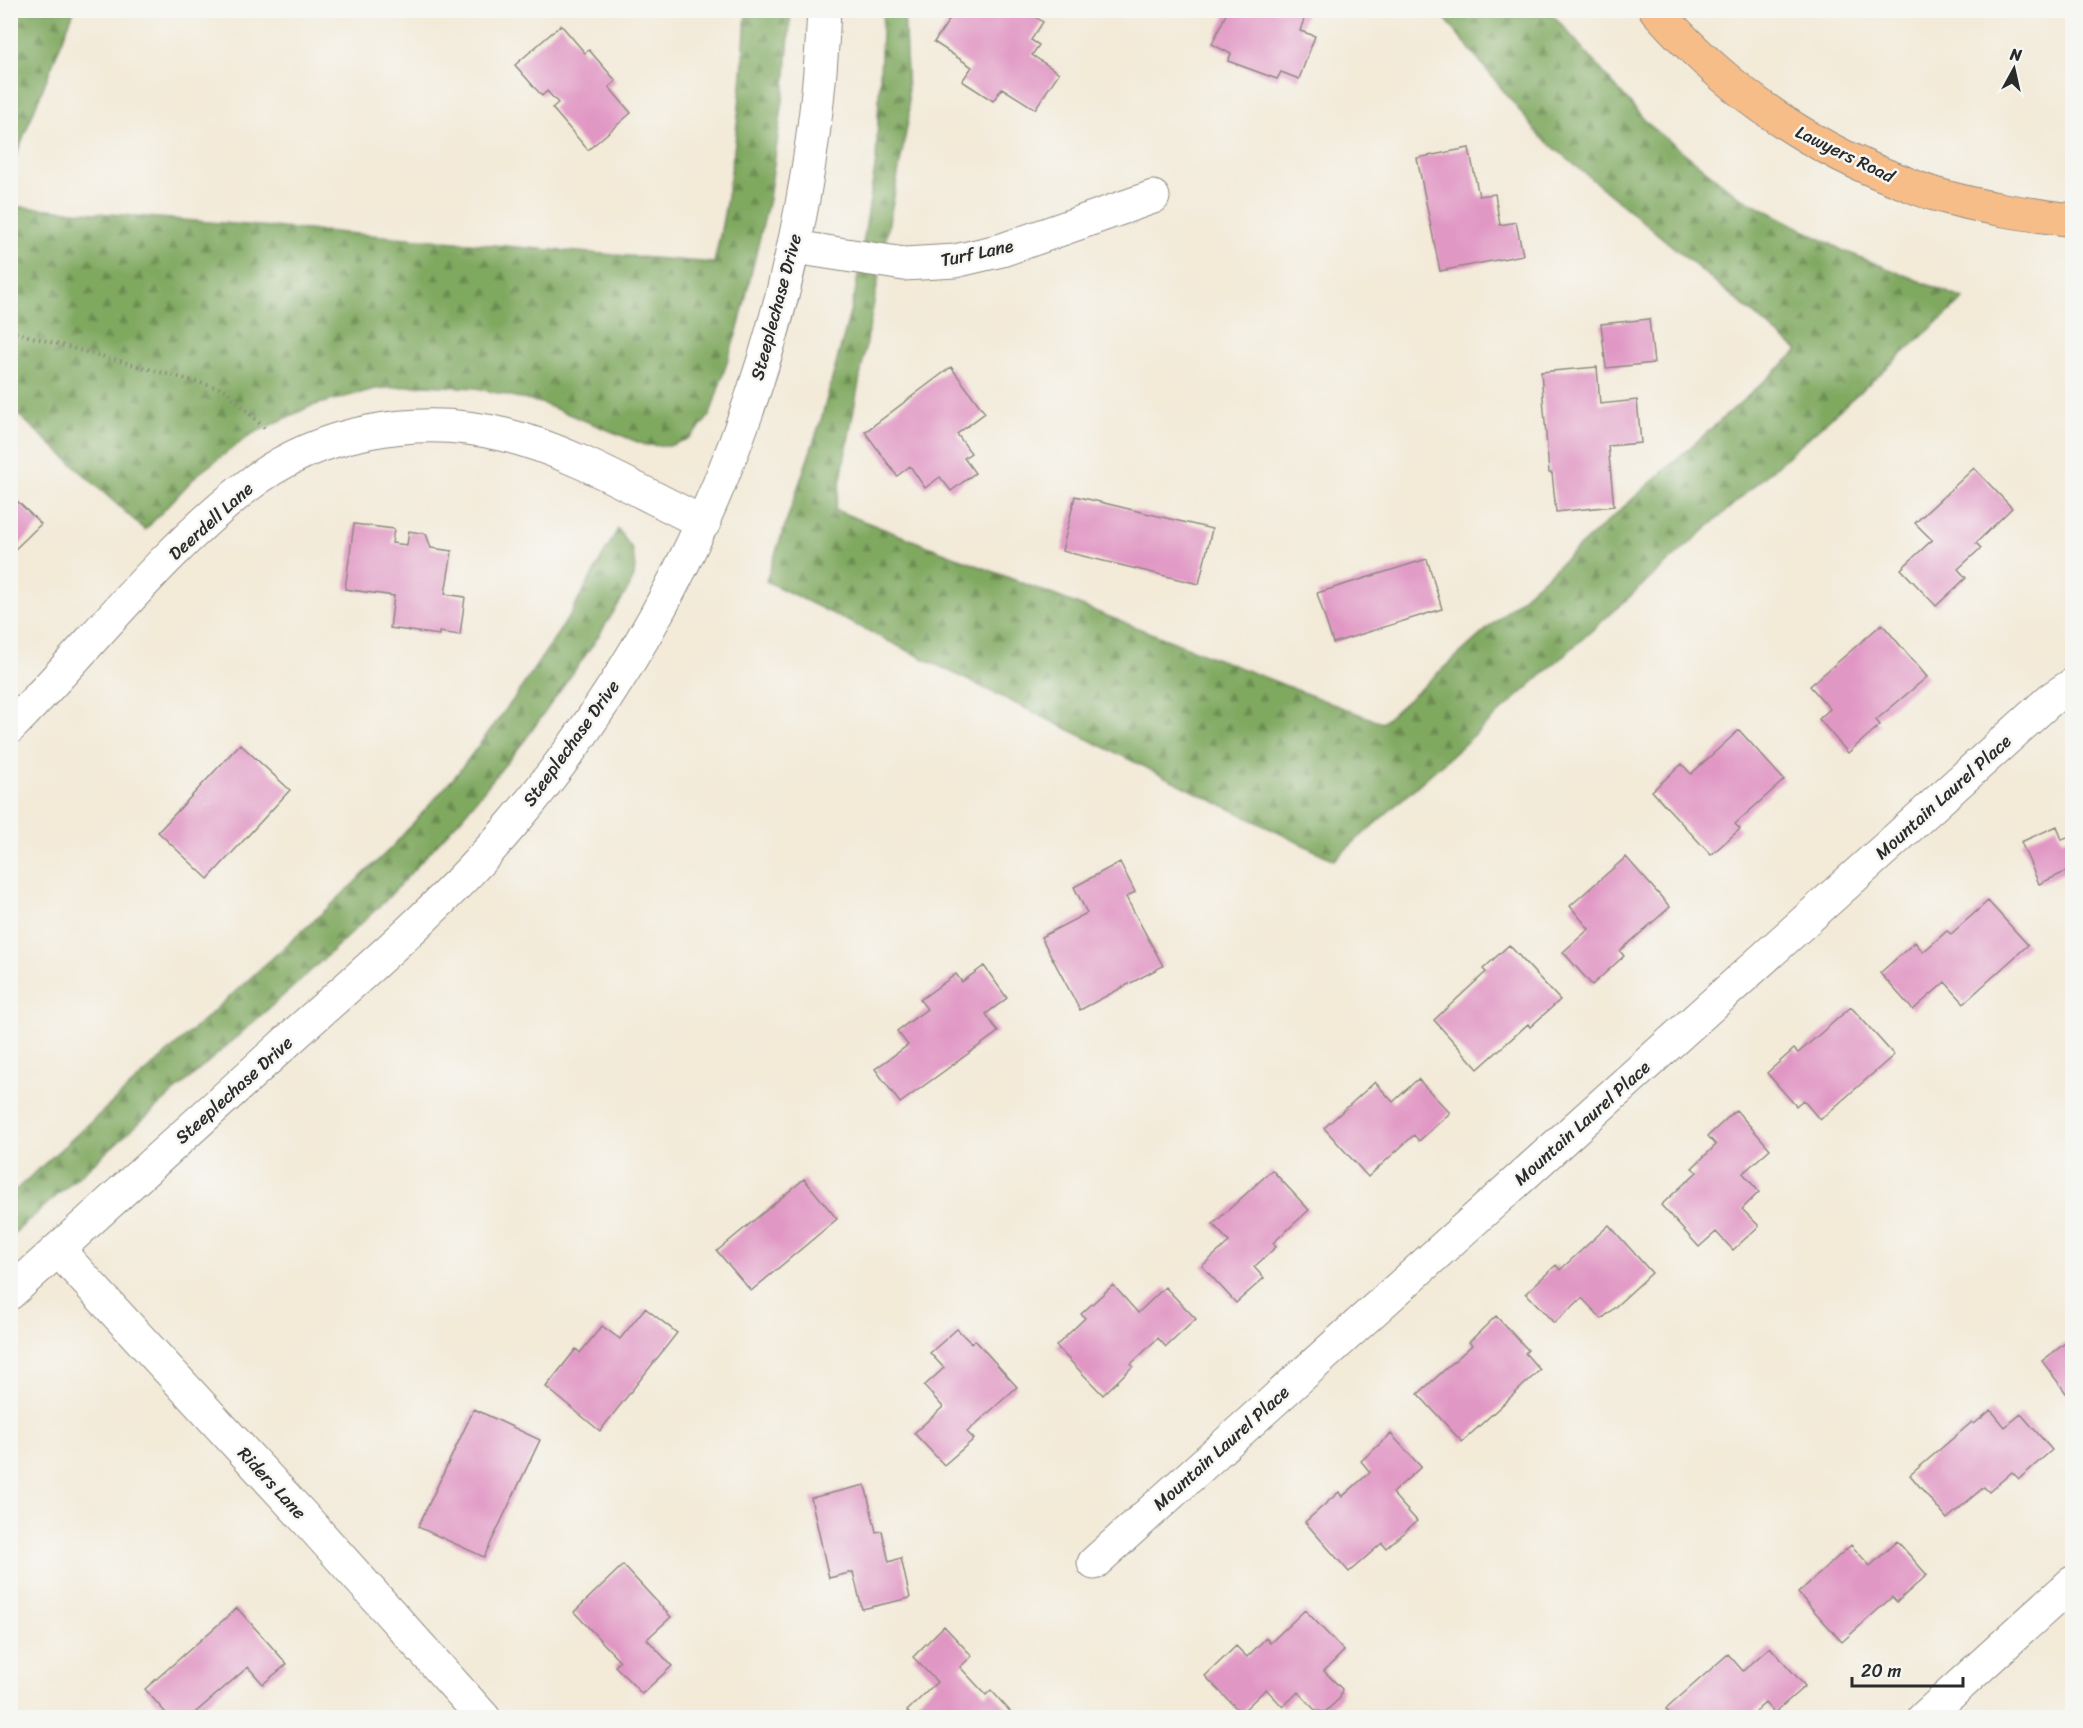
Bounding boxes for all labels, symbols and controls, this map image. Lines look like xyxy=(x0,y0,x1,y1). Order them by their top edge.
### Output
north arrow xyxy=(1984,39,2044,99)
text: N xyxy=(2008,39,2024,70)
street label: Lawyers Road xyxy=(1790,116,1901,193)
street label: Steeplechase Drive xyxy=(741,230,811,384)
street label: Turf Lane xyxy=(938,230,1017,276)
street label: Deerdell Lane xyxy=(161,474,261,568)
street label: Steeplechase Drive xyxy=(514,673,628,813)
street label: Mountain Laurel Place xyxy=(1867,726,2019,868)
street label: Steeplechase Drive xyxy=(167,1028,301,1152)
street label: Mountain Laurel Place xyxy=(1506,1052,1658,1194)
street label: Mountain Laurel Place xyxy=(1145,1377,1297,1519)
street label: Riders Lane xyxy=(229,1439,315,1527)
scale bar xyxy=(1852,1650,1963,1688)
text: 20 m xyxy=(1861,1655,1901,1687)

